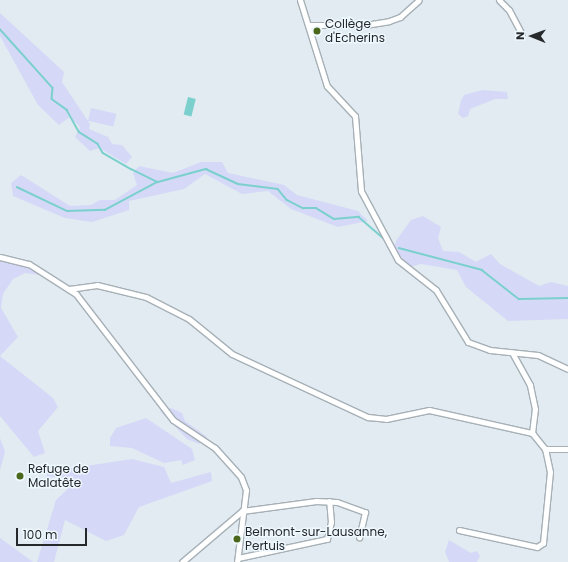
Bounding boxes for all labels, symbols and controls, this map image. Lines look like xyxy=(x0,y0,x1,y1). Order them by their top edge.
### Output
north arrow xyxy=(512,16,552,56)
place label: Collège d'Echerins xyxy=(325,17,385,45)
marker: Collège d'Echerins xyxy=(312,26,322,36)
text: N xyxy=(512,32,528,40)
place label: Refuge de Malatête xyxy=(28,462,89,490)
marker: Refuge de Malatête xyxy=(15,471,25,481)
scale bar xyxy=(18,520,89,546)
place label: Belmont-sur-Lausanne, Pertuis xyxy=(245,525,387,553)
text: 100 m xyxy=(23,526,57,543)
marker: Belmont-sur-Lausanne, Pertuis xyxy=(232,534,242,544)

